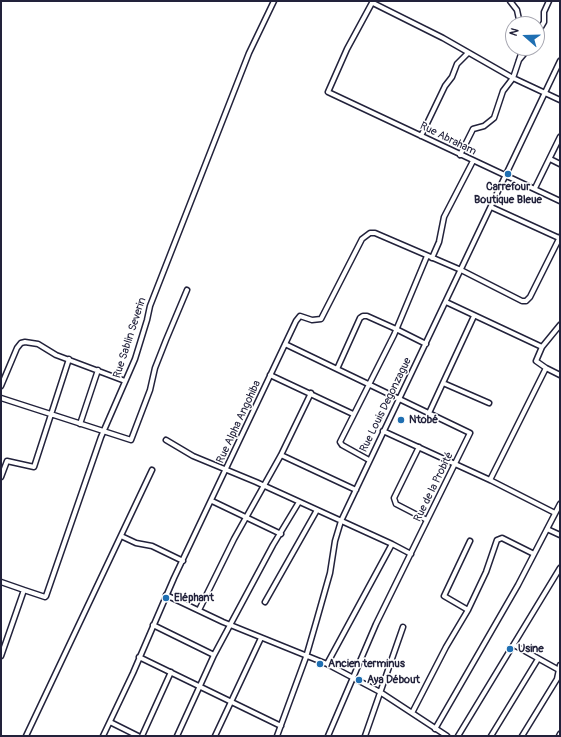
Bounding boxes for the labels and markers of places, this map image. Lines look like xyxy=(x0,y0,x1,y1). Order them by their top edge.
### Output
marker: Carrefour Boutique Bleue xyxy=(503,169,513,179)
place label: Carrefour Boutique Bleue xyxy=(474,180,542,206)
place label: Ntobé xyxy=(409,413,438,427)
marker: Ntobé xyxy=(396,415,406,425)
place label: Eléphant xyxy=(174,591,214,605)
marker: Eléphant xyxy=(161,593,171,603)
place label: Usine xyxy=(518,642,544,656)
marker: Usine xyxy=(505,644,515,654)
place label: Ancien terminus xyxy=(328,657,405,671)
marker: Ancien terminus xyxy=(315,659,325,669)
place label: Aya Débout xyxy=(367,673,420,687)
marker: Aya Débout xyxy=(354,675,364,685)

